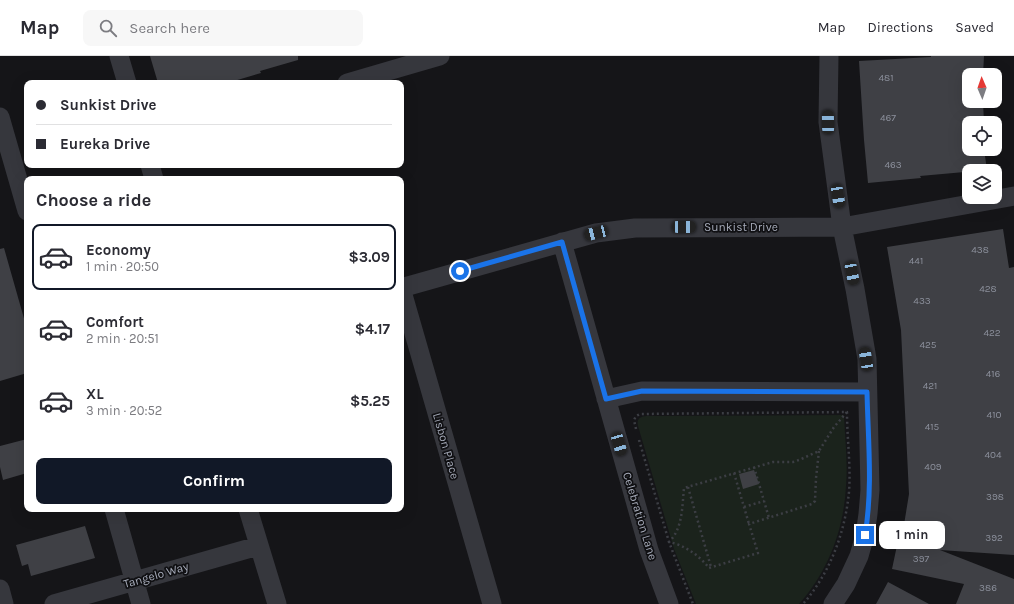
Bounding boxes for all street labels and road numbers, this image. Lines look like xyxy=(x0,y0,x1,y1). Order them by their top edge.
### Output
street label: Sunkist Drive xyxy=(704,220,778,234)
street label: Lisbon Place xyxy=(430,411,462,481)
street label: Celebration Lane xyxy=(620,470,660,562)
street label: Tangelo Way xyxy=(122,559,191,591)

